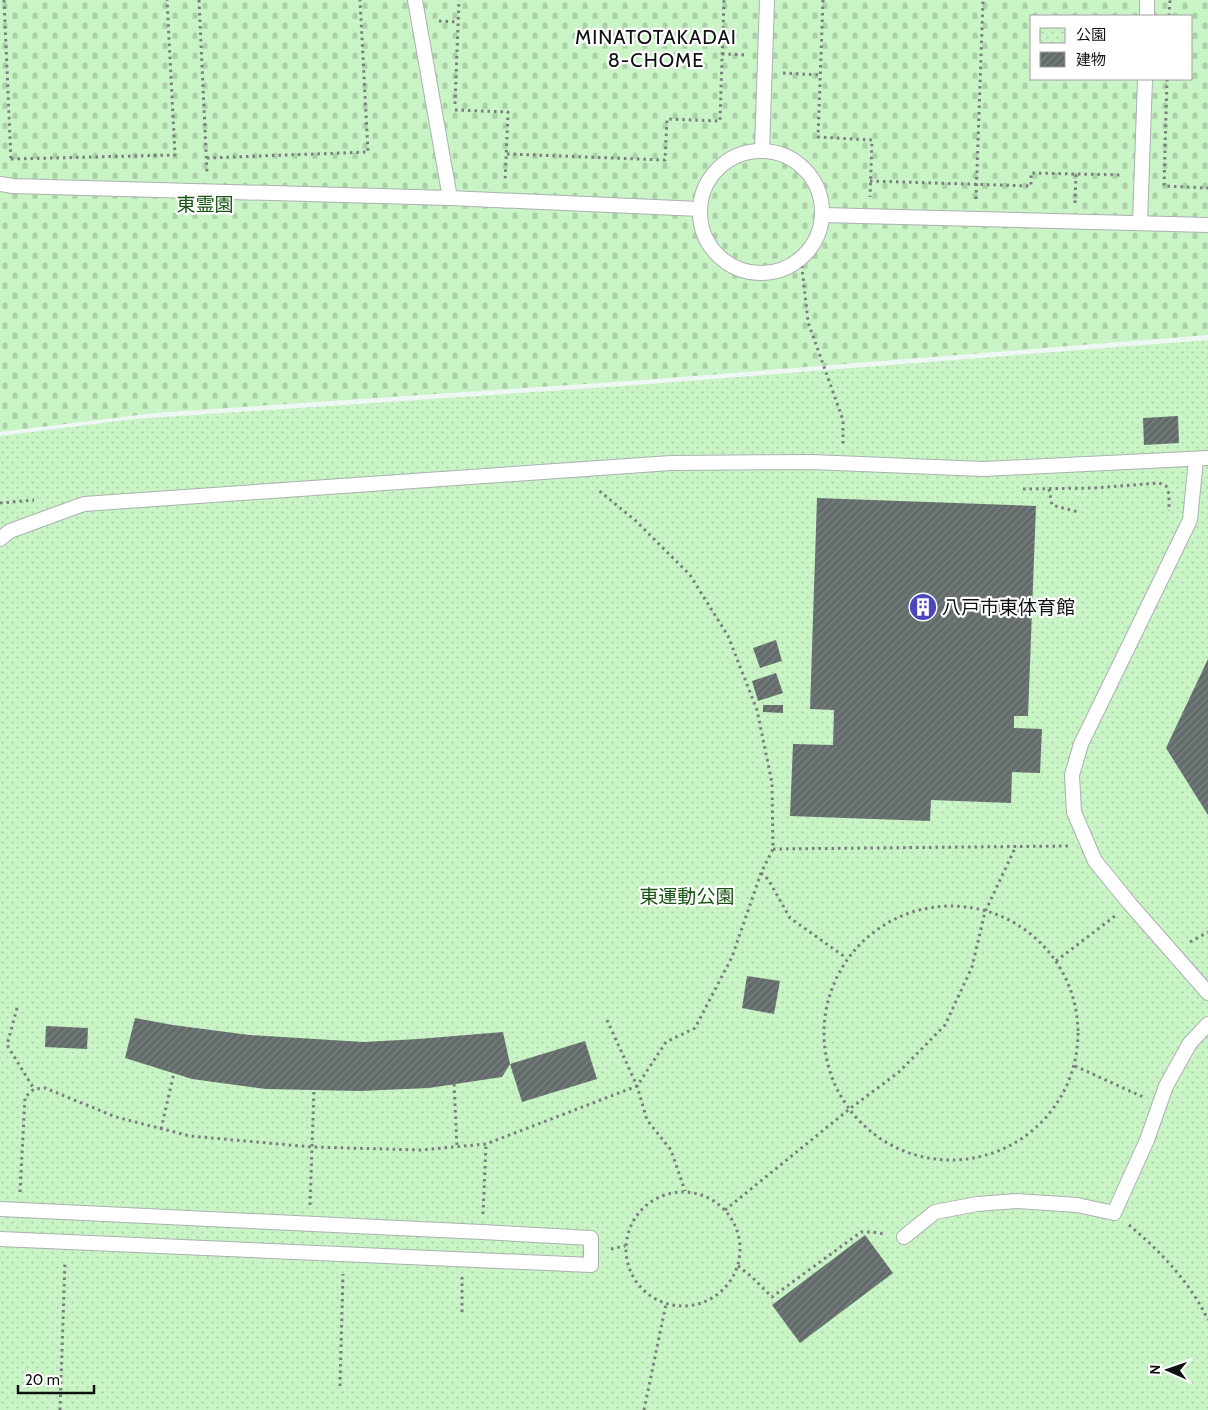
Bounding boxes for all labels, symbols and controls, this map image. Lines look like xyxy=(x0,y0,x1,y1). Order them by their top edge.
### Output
legend xyxy=(1030,15,1193,80)
district label: MINATOTAKADAI 8-CHOME xyxy=(575,25,737,72)
text: 公園 xyxy=(1076,26,1106,44)
text: 建物 xyxy=(1076,51,1106,69)
park label: 東霊園 xyxy=(176,193,234,216)
building icon: 八戸市東体育館 xyxy=(908,592,938,622)
place label: 八戸市東体育館 xyxy=(942,596,1075,619)
park label: 東運動公園 xyxy=(639,885,735,908)
north arrow xyxy=(1143,1345,1193,1395)
scale bar xyxy=(18,1362,94,1394)
text: N xyxy=(1146,1364,1164,1375)
text: 20 m xyxy=(25,1371,60,1389)

